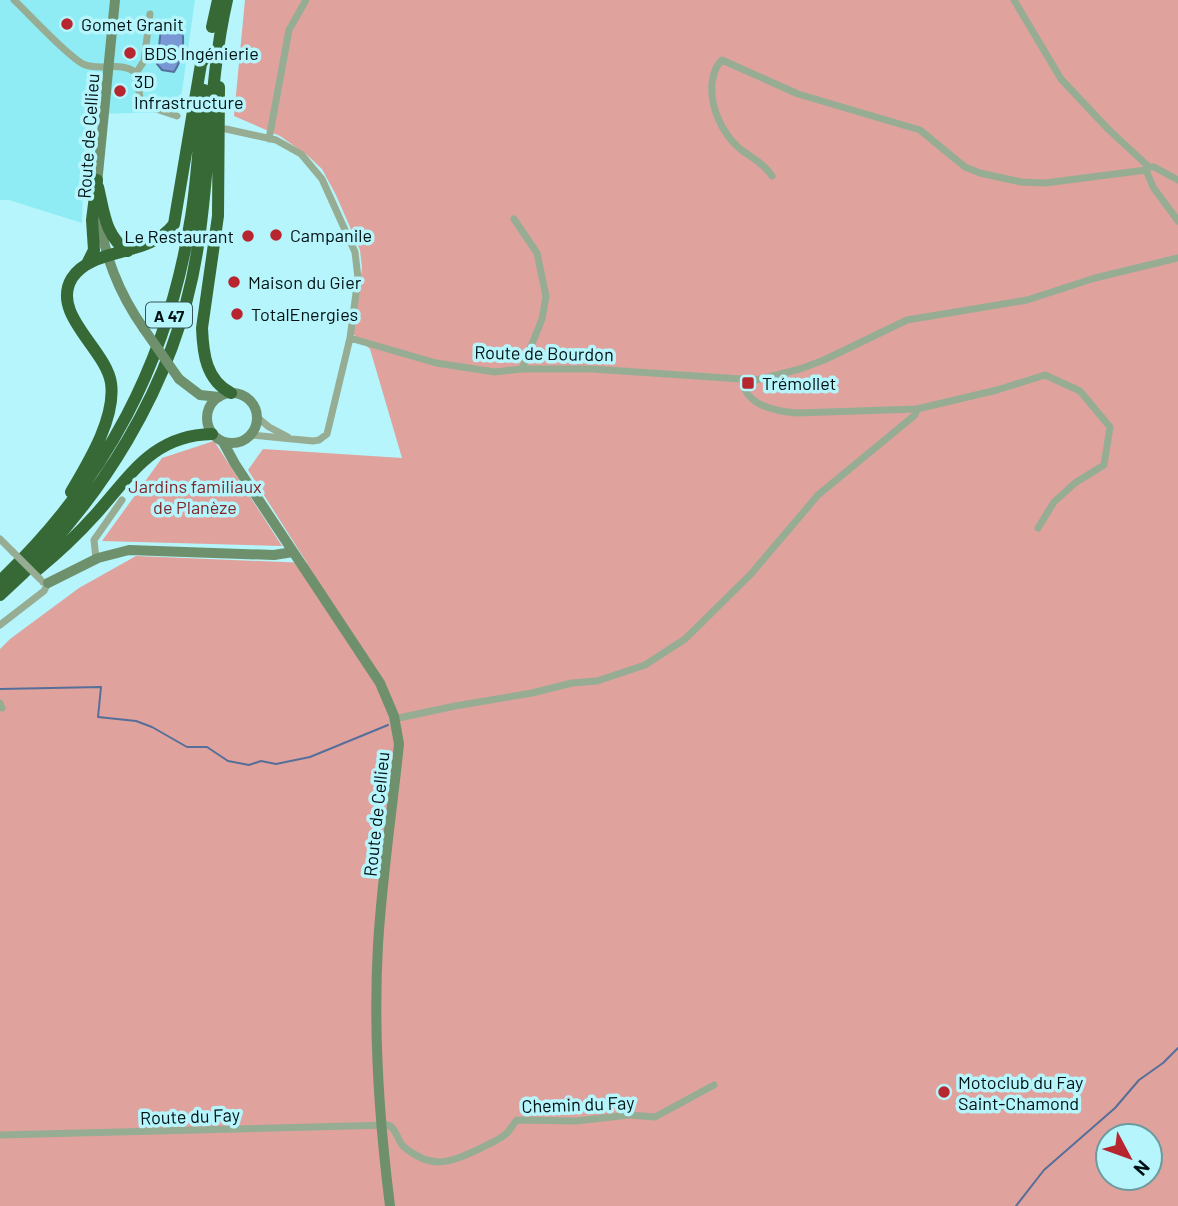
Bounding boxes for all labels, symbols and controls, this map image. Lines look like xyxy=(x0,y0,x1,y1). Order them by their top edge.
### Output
place label: Gomet Granit xyxy=(81,13,184,35)
marker: Gomet Granit xyxy=(59,16,75,32)
place label: BDS Ingénierie xyxy=(144,42,259,64)
marker: BDS Ingénierie xyxy=(122,45,138,61)
place label: 3D Infrastructure xyxy=(134,70,244,113)
street label: Route de Cellieu xyxy=(73,73,103,199)
marker: 3D Infrastructure xyxy=(112,83,128,99)
place label: Campanile xyxy=(290,224,372,246)
place label: Le Restaurant xyxy=(124,225,234,247)
marker: Campanile xyxy=(268,227,284,243)
marker: Le Restaurant xyxy=(240,228,256,244)
place label: Maison du Gier xyxy=(248,271,362,293)
marker: Maison du Gier xyxy=(226,274,242,290)
road number: A 47 xyxy=(146,302,192,328)
place label: TotalEnergies xyxy=(251,303,358,325)
marker: TotalEnergies xyxy=(229,306,245,322)
street label: Route de Bourdon xyxy=(474,341,614,365)
place label: Trémollet xyxy=(762,372,836,394)
marker: Trémollet xyxy=(740,375,756,391)
park label: Jardins familiaux de Planèze xyxy=(128,475,262,518)
street label: Route de Cellieu xyxy=(358,750,394,878)
place label: Motoclub du Fay Saint-Chamond xyxy=(958,1071,1083,1114)
marker: Motoclub du Fay Saint-Chamond xyxy=(936,1084,952,1100)
street label: Chemin du Fay xyxy=(521,1091,635,1117)
street label: Route du Fay xyxy=(140,1103,240,1129)
north arrow xyxy=(1094,1122,1164,1192)
text: N xyxy=(1129,1156,1155,1181)

